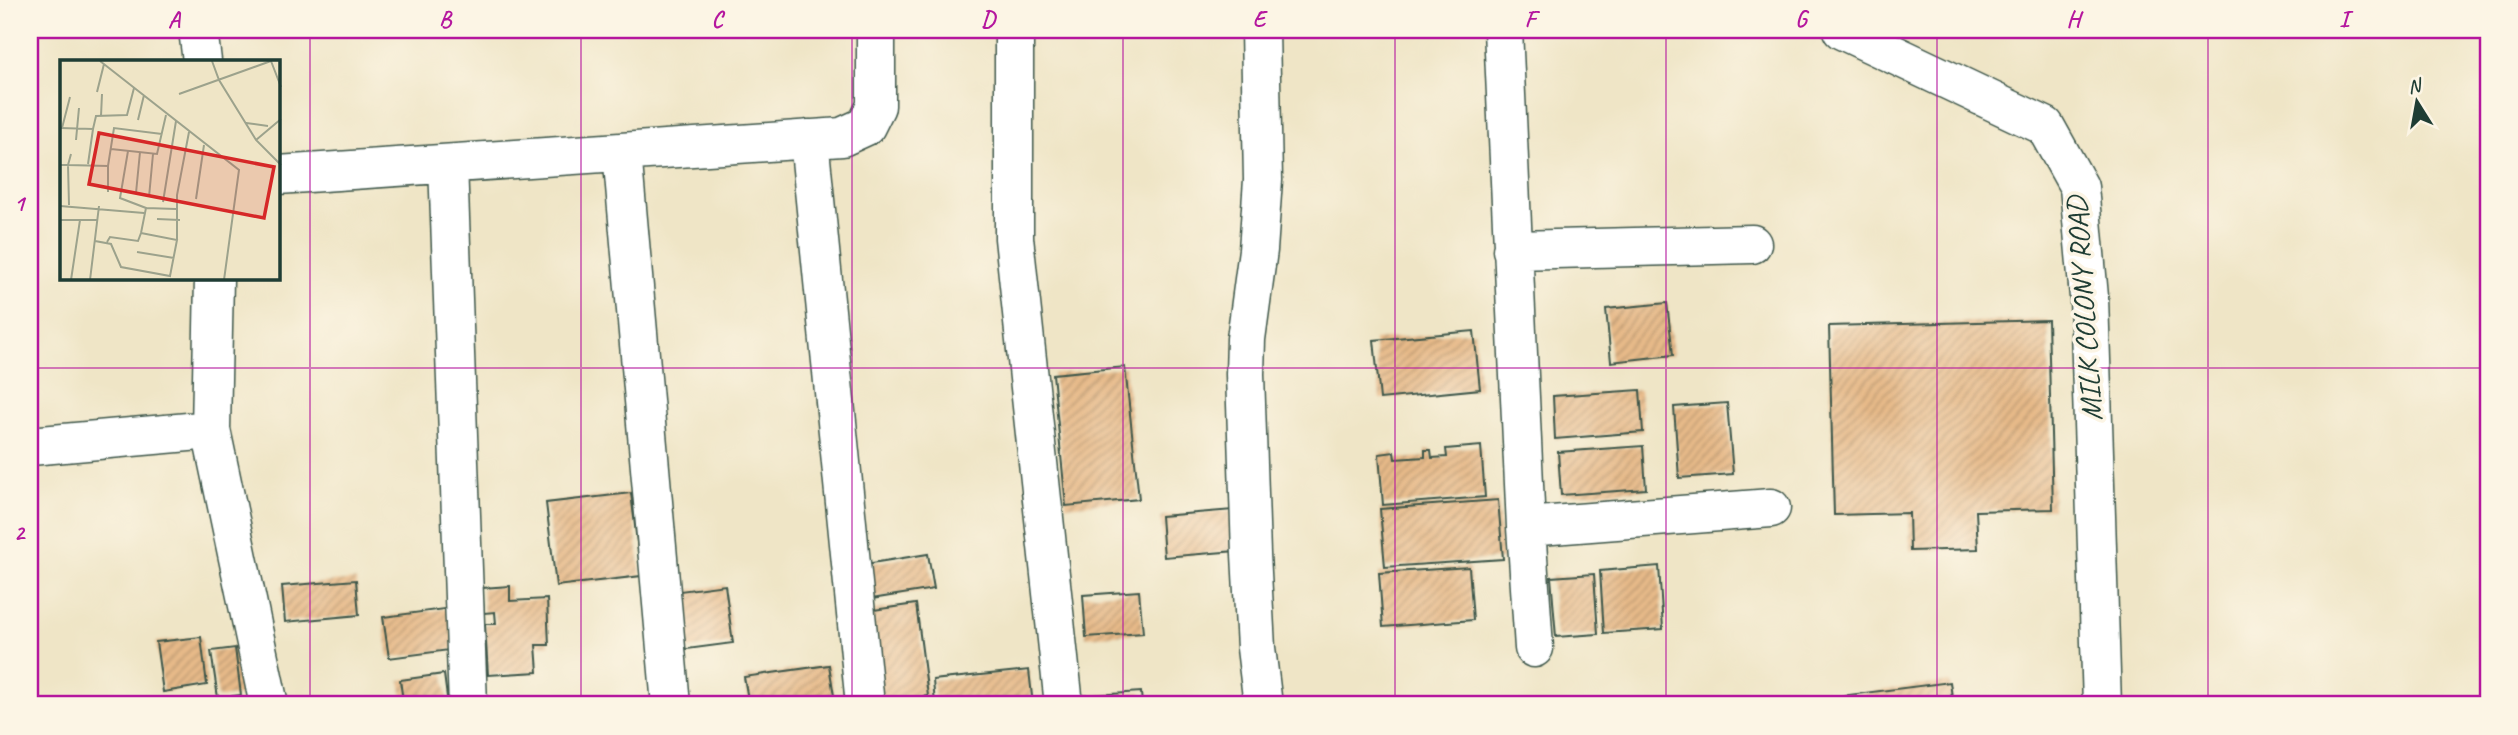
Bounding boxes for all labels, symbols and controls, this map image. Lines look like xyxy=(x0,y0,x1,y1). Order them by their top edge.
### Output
text: A xyxy=(168,5,182,34)
text: B xyxy=(439,5,453,34)
text: C xyxy=(712,5,726,34)
text: D xyxy=(981,5,997,34)
text: E xyxy=(1253,5,1269,34)
text: F xyxy=(1525,5,1541,34)
text: G xyxy=(1795,5,1810,34)
text: H xyxy=(2066,5,2084,34)
text: I xyxy=(2339,5,2354,34)
inset map xyxy=(60,60,280,280)
north arrow xyxy=(2382,66,2452,136)
text: N xyxy=(2406,73,2425,99)
text: 1 xyxy=(14,189,27,218)
street label: MILK COLONY ROAD xyxy=(2057,193,2111,422)
text: 2 xyxy=(14,518,27,547)

